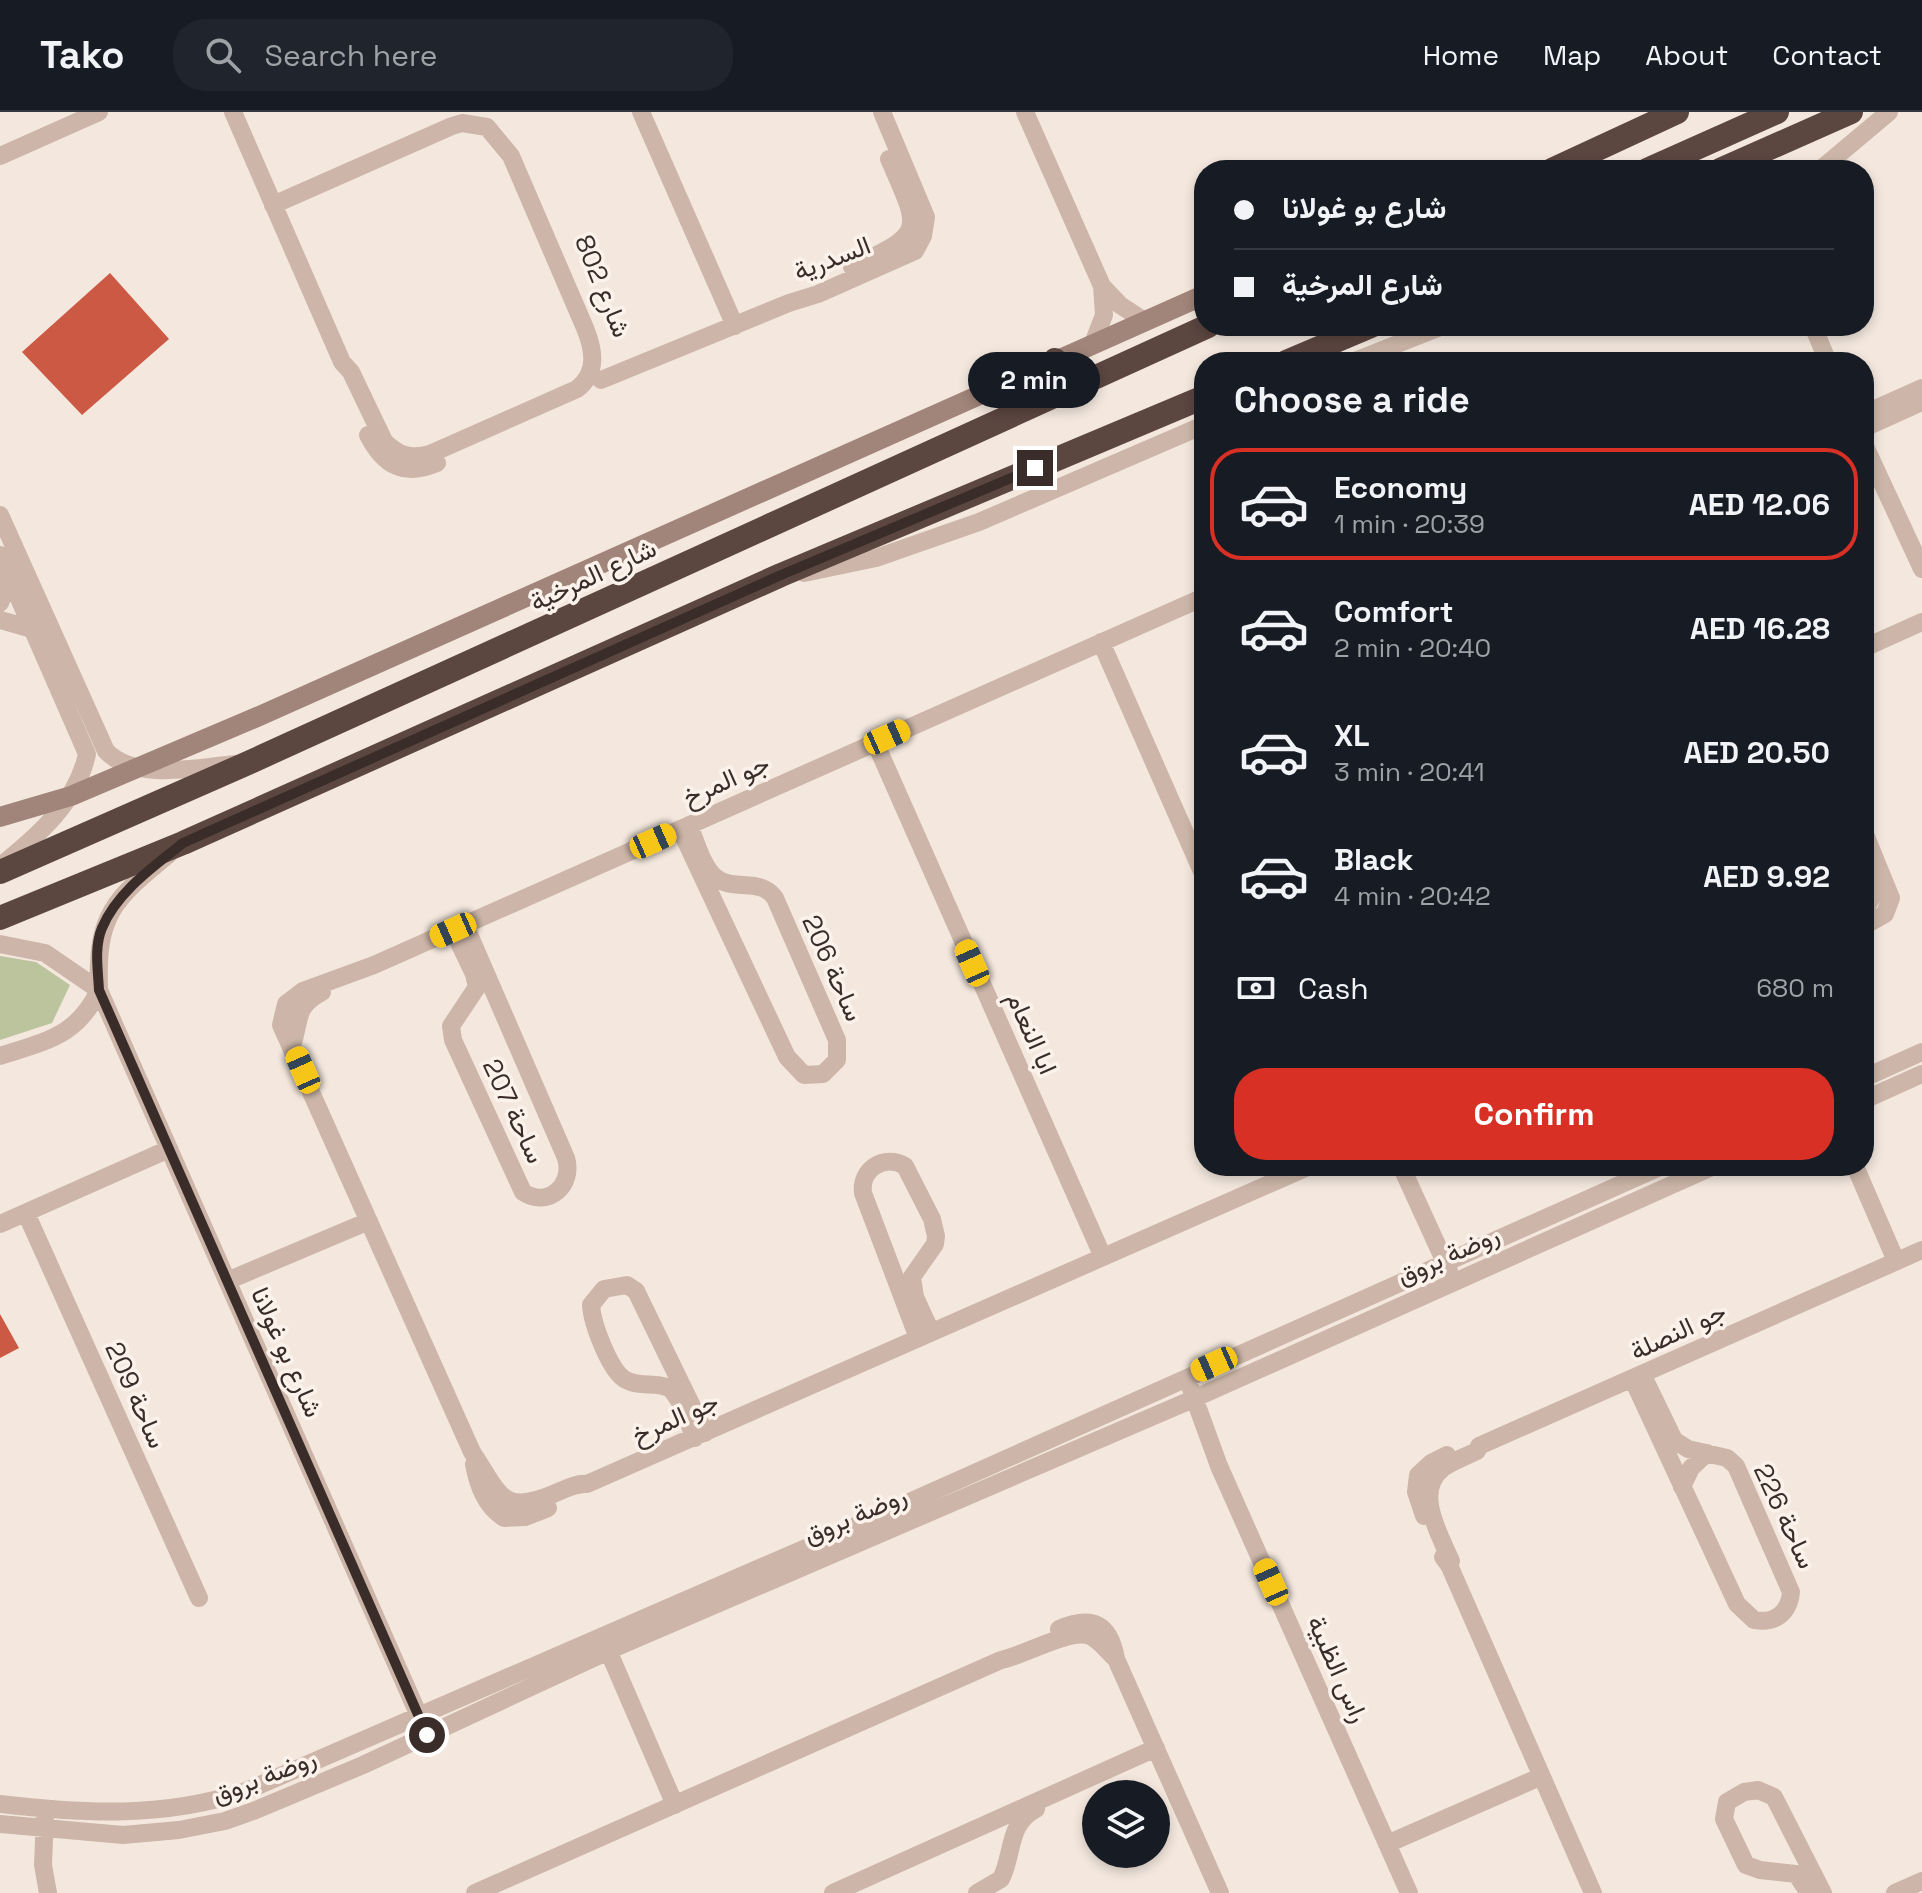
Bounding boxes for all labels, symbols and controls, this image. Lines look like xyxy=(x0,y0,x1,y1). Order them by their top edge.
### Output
search box xyxy=(173,19,733,91)
text: Tako xyxy=(40,31,125,79)
icon: search xyxy=(201,33,245,77)
text: Search here xyxy=(265,36,437,75)
text: Home xyxy=(1423,37,1499,73)
text: Map xyxy=(1543,37,1601,73)
text: About xyxy=(1645,37,1728,73)
text: Contact xyxy=(1772,37,1882,73)
text: شارع بو غولانا xyxy=(1282,188,1446,227)
street label: السدرية xyxy=(789,228,875,288)
street label: شارع 802 xyxy=(566,230,639,343)
text: شارع المرخية xyxy=(1282,265,1443,304)
callout: 2 min xyxy=(969,352,1101,408)
text: 2 min xyxy=(1000,363,1068,397)
text: Choose a ride xyxy=(1234,377,1470,423)
route end xyxy=(1017,450,1053,486)
icon: car xyxy=(1238,468,1310,540)
text: Economy xyxy=(1334,468,1467,507)
text: AED 12.06 xyxy=(1689,485,1830,524)
text: 1 min · 20:39 xyxy=(1334,507,1485,541)
street label: شارع المرخية xyxy=(524,531,662,620)
icon: car xyxy=(1238,592,1310,664)
text: Comfort xyxy=(1334,592,1453,631)
text: AED 16.28 xyxy=(1690,609,1830,648)
text: 2 min · 20:40 xyxy=(1334,631,1491,665)
car xyxy=(860,716,914,758)
icon: car xyxy=(1238,716,1310,788)
text: XL xyxy=(1334,716,1370,755)
text: AED 20.50 xyxy=(1683,733,1830,772)
street label: جو المرخ xyxy=(677,746,775,815)
text: 3 min · 20:41 xyxy=(1334,755,1485,789)
car xyxy=(626,820,680,862)
icon: car xyxy=(1238,840,1310,912)
text: Black xyxy=(1334,840,1413,879)
text: AED 9.92 xyxy=(1703,857,1830,896)
text: 4 min · 20:42 xyxy=(1334,879,1491,913)
car xyxy=(426,909,480,951)
street label: ساحة 206 xyxy=(794,909,872,1027)
car xyxy=(951,936,993,990)
icon: cash xyxy=(1234,966,1278,1010)
text: Cash xyxy=(1298,969,1369,1008)
text: 680 m xyxy=(1756,971,1834,1005)
street label: ابا النعام xyxy=(999,987,1065,1079)
car xyxy=(282,1043,324,1097)
street label: ساحة 207 xyxy=(475,1053,553,1169)
button: Confirm xyxy=(1234,1068,1834,1160)
street label: روضة بروق xyxy=(1391,1217,1505,1293)
street label: شارع بو غولانا xyxy=(242,1282,331,1423)
street label: جو النصلة xyxy=(1625,1294,1731,1368)
street label: ساحة 209 xyxy=(97,1336,175,1454)
car xyxy=(1187,1343,1241,1385)
street label: جو المرخ xyxy=(626,1384,724,1453)
street label: ساحة 226 xyxy=(1746,1458,1824,1574)
street label: روضة بروق xyxy=(798,1478,912,1552)
car xyxy=(1250,1555,1292,1609)
street label: راس الظبية xyxy=(1299,1610,1377,1728)
route start xyxy=(409,1717,445,1753)
street label: روضة بروق xyxy=(207,1741,321,1811)
map controls xyxy=(1082,1780,1170,1868)
button: layers xyxy=(1082,1780,1170,1868)

